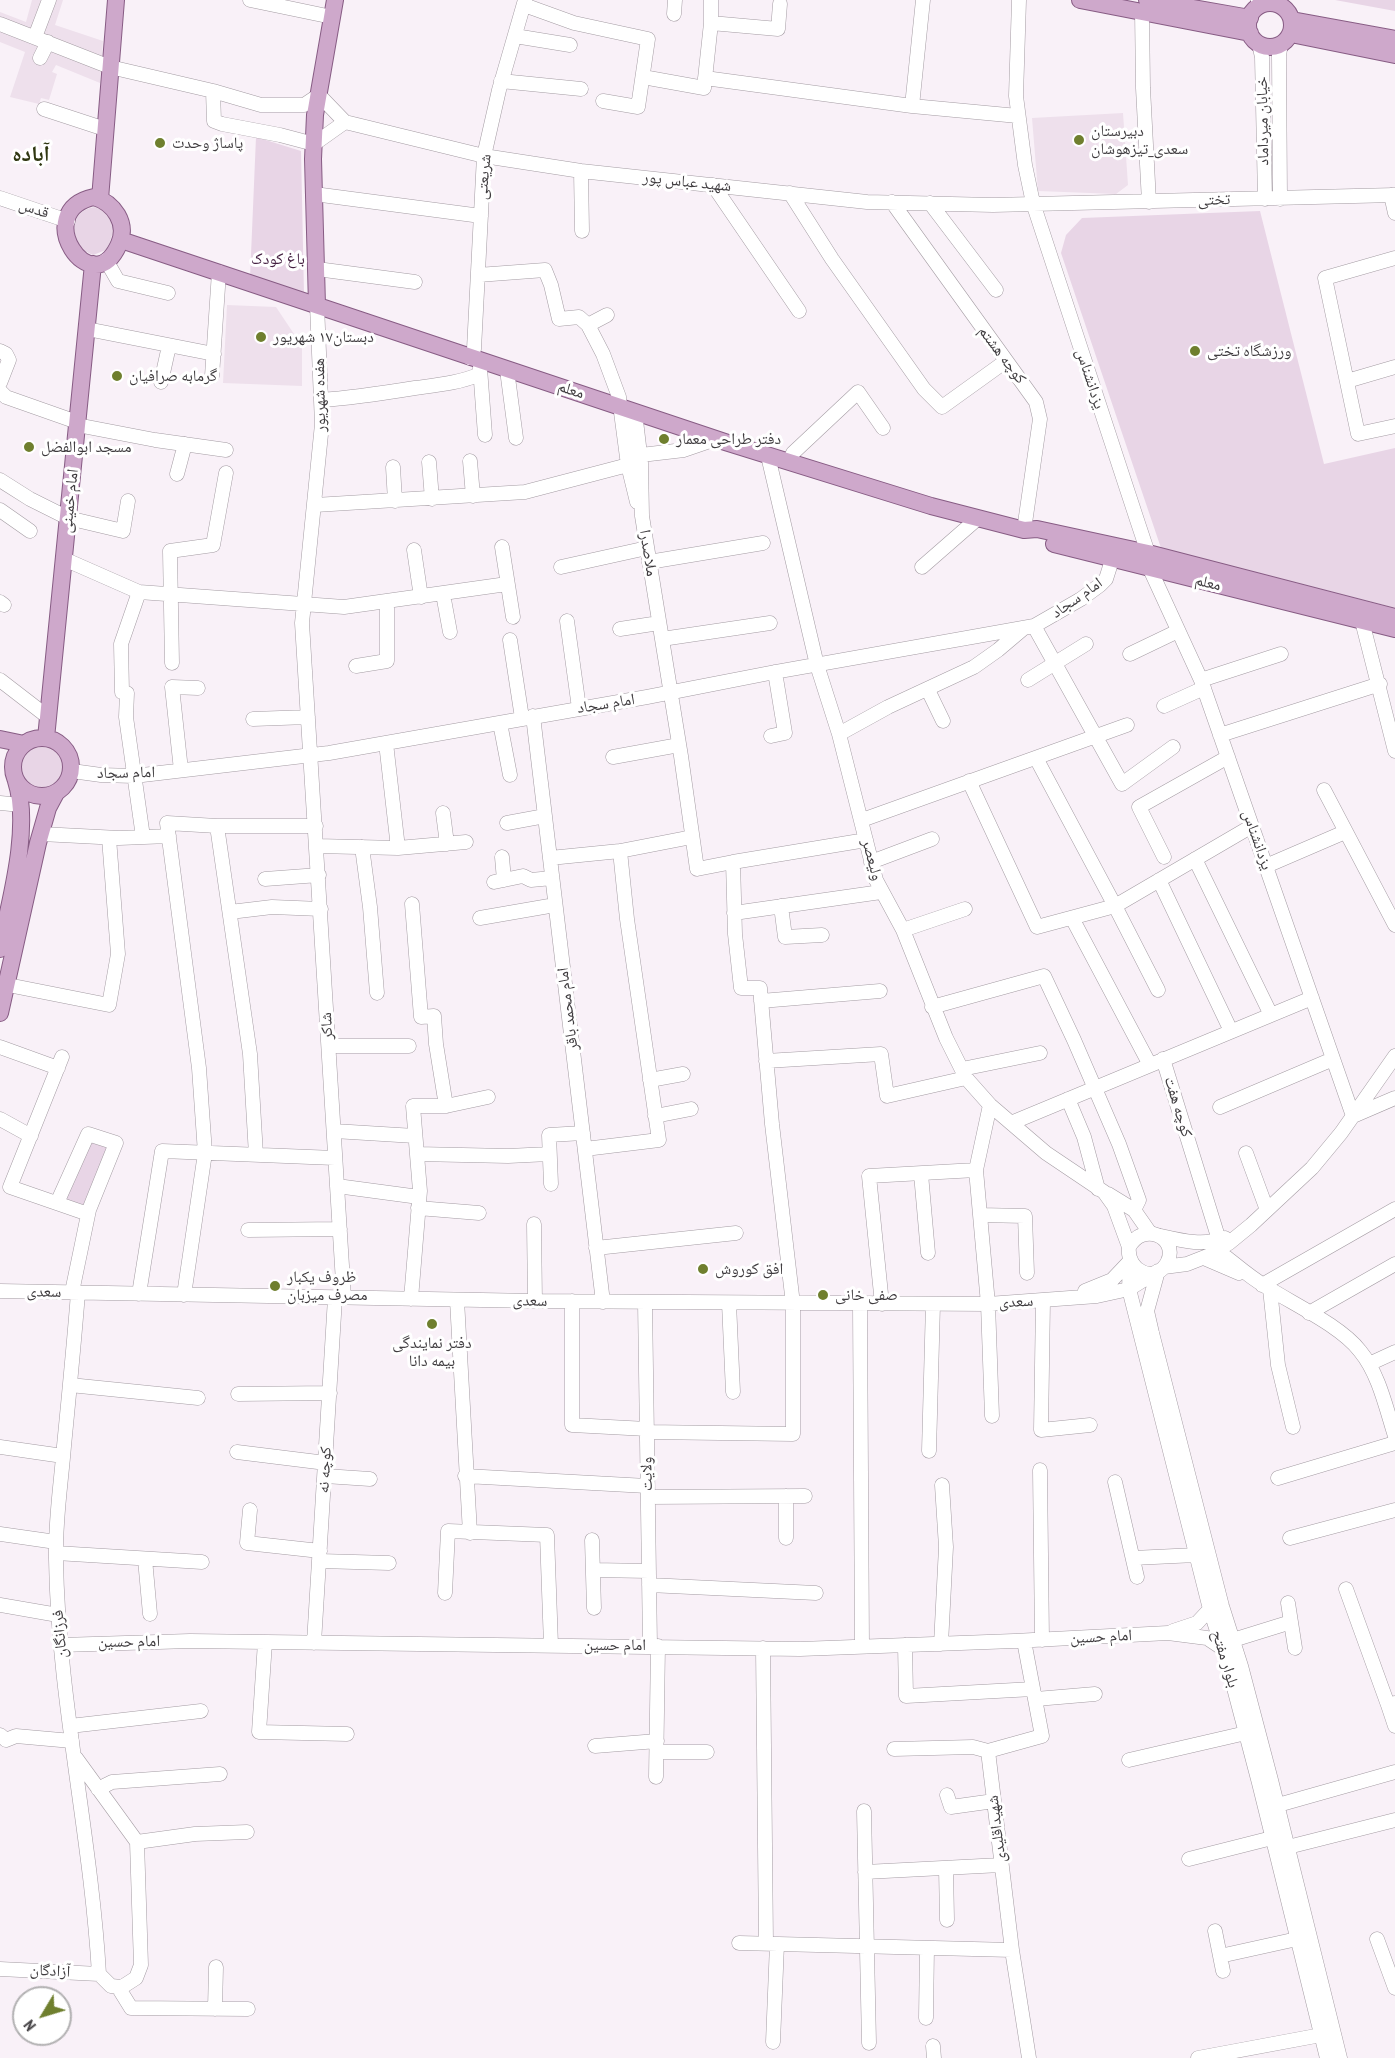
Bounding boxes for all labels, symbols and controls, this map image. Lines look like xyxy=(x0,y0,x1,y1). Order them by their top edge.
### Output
street label: خیابان میرداماد xyxy=(1253,76,1273,166)
place label: دبیرستان سعدی_تیزهوشان xyxy=(1091,121,1188,159)
place label: پاساژ وحدت xyxy=(172,133,243,153)
marker: دبیرستان سعدی_تیزهوشان xyxy=(1072,133,1086,147)
marker: پاساژ وحدت xyxy=(153,136,167,150)
district label: آباده xyxy=(12,142,50,168)
street label: شریعتی xyxy=(472,153,496,201)
street label: شهید عباس پور xyxy=(642,168,732,196)
street label: تختی xyxy=(1197,190,1231,210)
street label: قدس xyxy=(16,195,52,223)
park label: باغ کودک xyxy=(251,249,305,269)
street label: کوچه هشتم xyxy=(974,322,1030,388)
place label: دبستان۱۷ شهریور xyxy=(273,327,374,347)
marker: دبستان۱۷ شهریور xyxy=(254,330,268,344)
place label: ورزشگاه تختی xyxy=(1207,341,1292,361)
marker: ورزشگاه تختی xyxy=(1188,344,1202,358)
street label: یزدانشناس xyxy=(1071,346,1109,412)
street label: هفده شهریور xyxy=(310,358,330,432)
place label: گرمابه صرافیان xyxy=(129,366,217,386)
marker: گرمابه صرافیان xyxy=(110,369,124,383)
street label: معلم xyxy=(556,377,586,403)
place label: دفتر طراحی معمار xyxy=(676,429,781,449)
marker: دفتر طراحی معمار xyxy=(657,432,671,446)
place label: مسجد ابوالفضل xyxy=(41,437,132,457)
marker: مسجد ابوالفضل xyxy=(22,440,36,454)
street label: امام خمینی xyxy=(57,468,83,534)
street label: ملاصدرا xyxy=(635,528,661,578)
street label: معلم xyxy=(1193,571,1223,595)
street label: امام سجاد xyxy=(1048,573,1106,623)
street label: امام سجاد xyxy=(576,690,636,718)
street label: امام سجاد xyxy=(97,763,155,783)
street label: یزدانشناس xyxy=(1238,807,1276,873)
street label: ولیعصر xyxy=(857,837,887,883)
street label: امام محمد باقر xyxy=(553,966,583,1052)
street label: شاکر xyxy=(317,1012,337,1040)
street label: کوچه هفت xyxy=(1160,1074,1196,1140)
place label: افق کوروش xyxy=(715,1259,783,1279)
marker: افق کوروش xyxy=(696,1262,710,1276)
place label: ظروف یکبار مصرف میزبان xyxy=(287,1267,368,1305)
marker: ظروف یکبار مصرف میزبان xyxy=(268,1279,282,1293)
street label: سعدی xyxy=(27,1282,61,1302)
place label: صفی خانی xyxy=(835,1285,898,1305)
marker: صفی خانی xyxy=(816,1288,830,1302)
street label: سعدی xyxy=(513,1291,547,1311)
street label: سعدی xyxy=(998,1292,1034,1312)
marker: دفتر نمایندگی بیمه دانا xyxy=(425,1317,439,1331)
place label: دفتر نمایندگی بیمه دانا xyxy=(392,1333,472,1371)
street label: کوچه نه xyxy=(314,1446,336,1494)
street label: ولایت xyxy=(637,1457,657,1491)
street label: فرزانگان xyxy=(48,1609,72,1659)
street label: امام حسین xyxy=(1069,1626,1133,1648)
street label: بلوار مفتح xyxy=(1207,1628,1243,1690)
street label: امام حسین xyxy=(98,1632,160,1652)
street label: امام حسین xyxy=(584,1635,646,1655)
street label: شهیداقلیدی xyxy=(983,1794,1011,1864)
street label: آزادگان xyxy=(29,1960,71,1982)
north arrow xyxy=(12,1986,72,2046)
text: N xyxy=(19,2016,40,2035)

